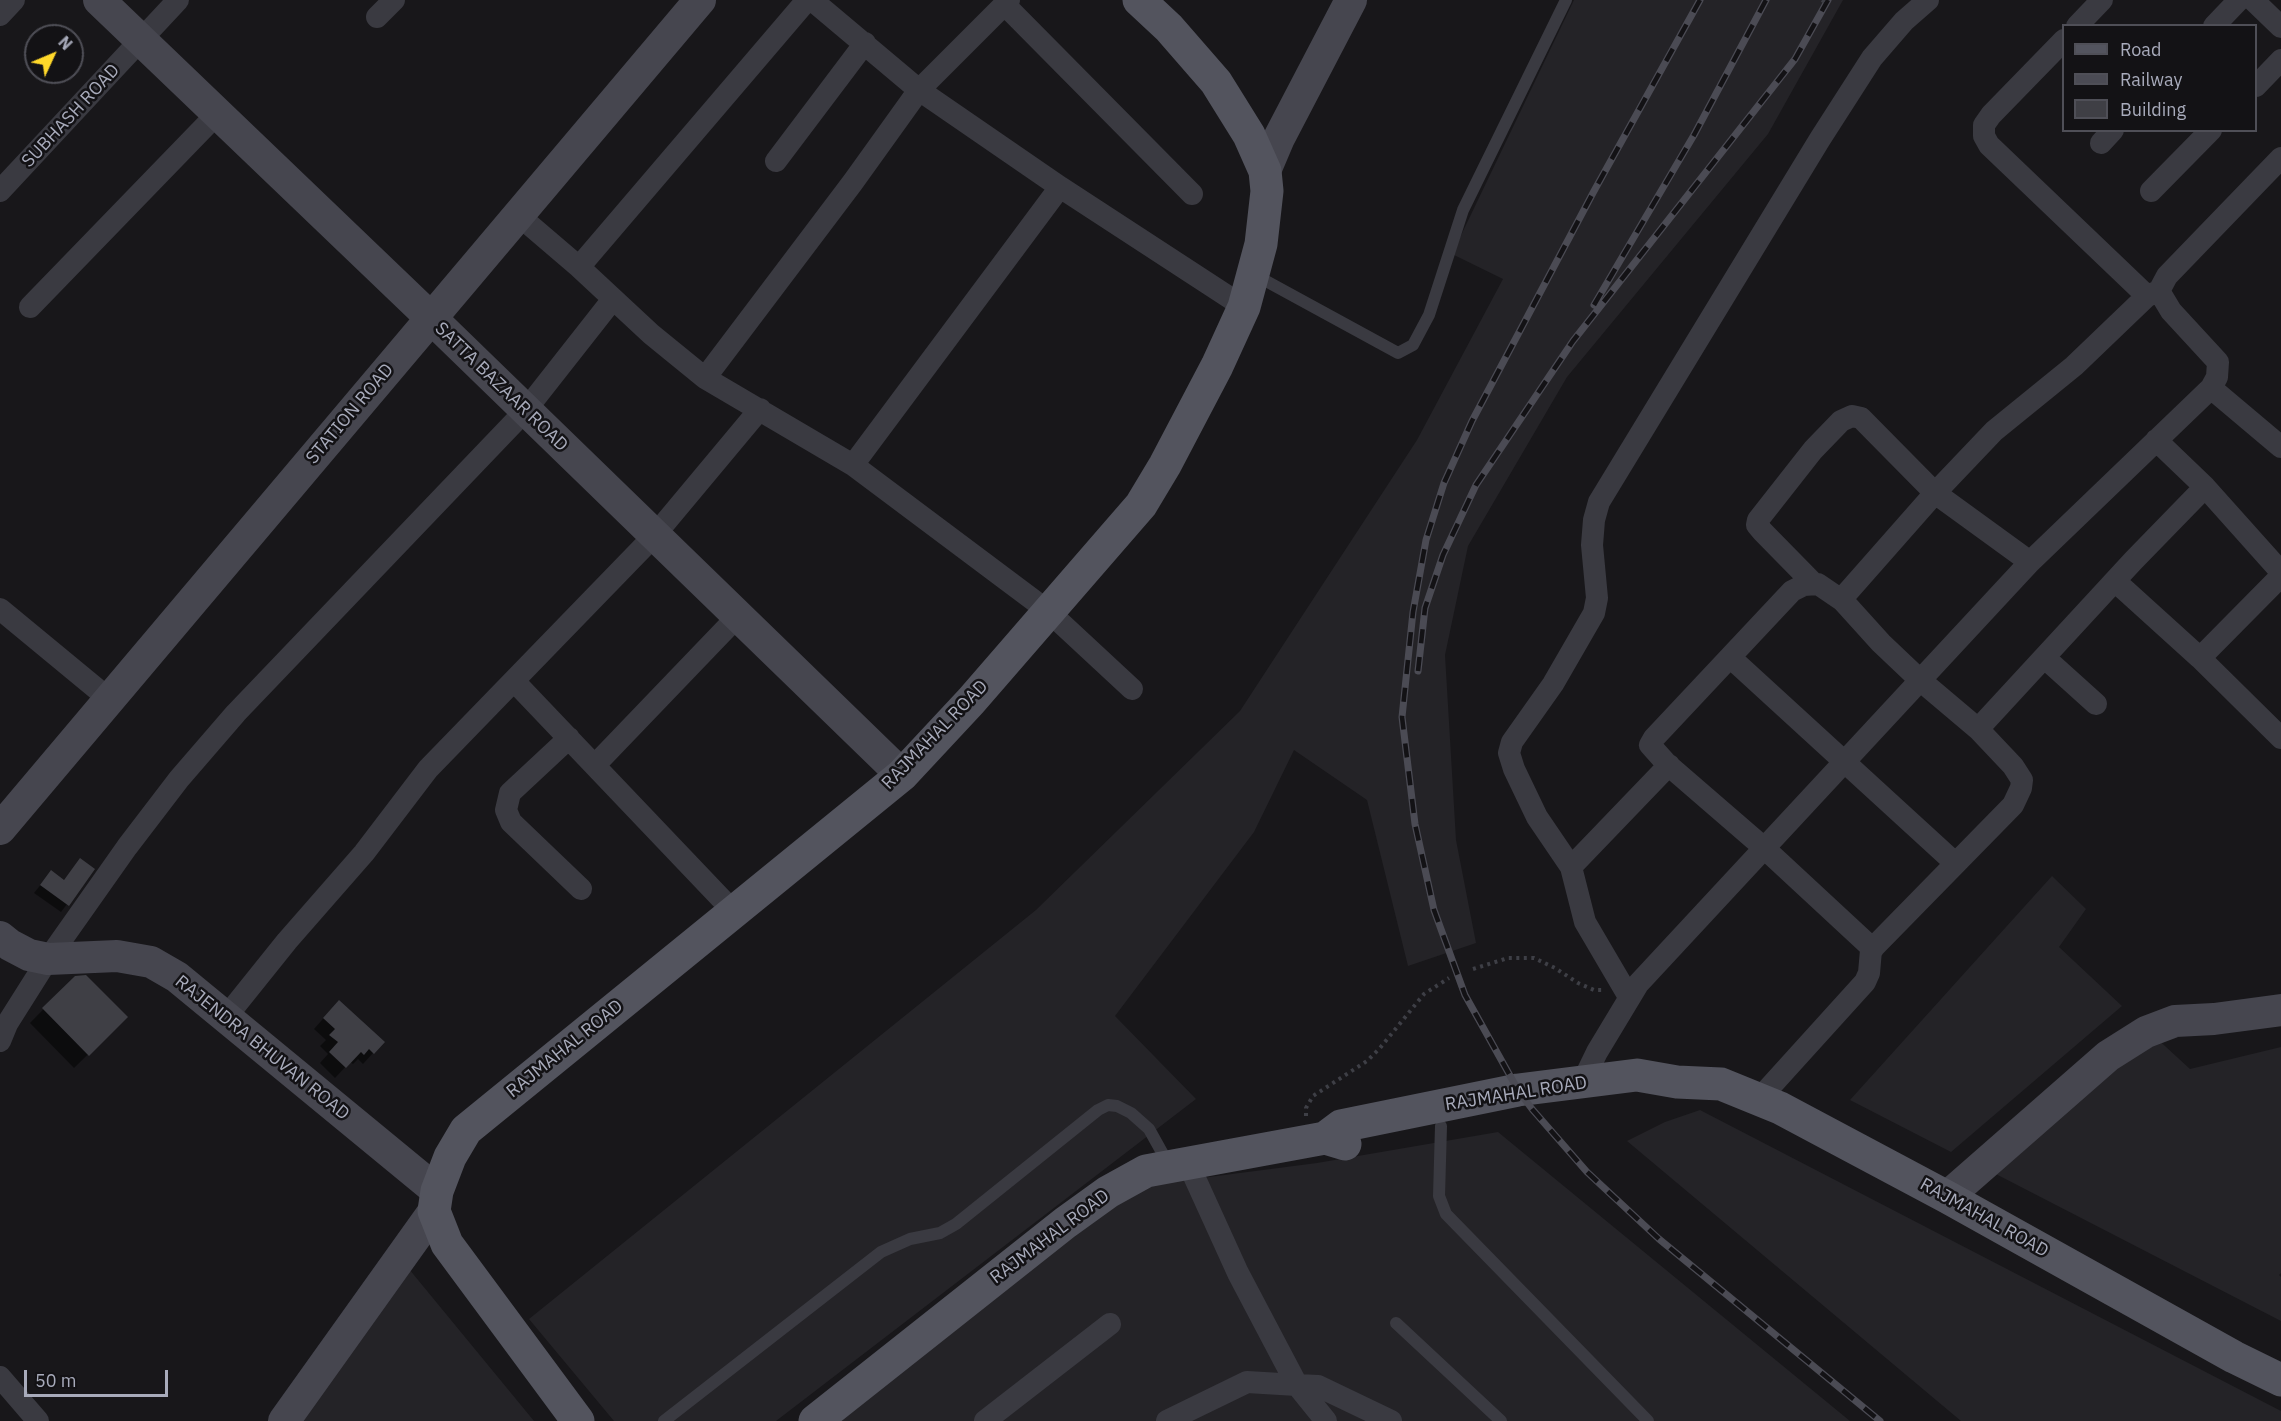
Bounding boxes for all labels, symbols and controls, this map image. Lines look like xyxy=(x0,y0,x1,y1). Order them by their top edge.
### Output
north arrow xyxy=(24,24,84,84)
legend xyxy=(2062,24,2257,132)
text: N xyxy=(54,32,77,54)
text: Road xyxy=(2120,38,2161,61)
street label: SUBHASH ROAD xyxy=(18,60,124,172)
text: Railway xyxy=(2120,68,2182,91)
text: Building xyxy=(2120,98,2186,121)
street label: SATTA BAZAAR ROAD xyxy=(430,318,572,456)
street label: STATION ROAD xyxy=(302,359,398,469)
street label: RAJMAHAL ROAD xyxy=(877,676,993,794)
street label: RAJENDRA BHUVAN ROAD xyxy=(171,971,353,1125)
street label: RAJMAHAL ROAD xyxy=(502,995,628,1103)
street label: RAJMAHAL ROAD xyxy=(1443,1072,1589,1116)
street label: RAJMAHAL ROAD xyxy=(1916,1174,2052,1262)
street label: RAJMAHAL ROAD xyxy=(986,1185,1114,1289)
scale bar xyxy=(27,1358,171,1396)
text: 50 m xyxy=(35,1369,77,1392)

